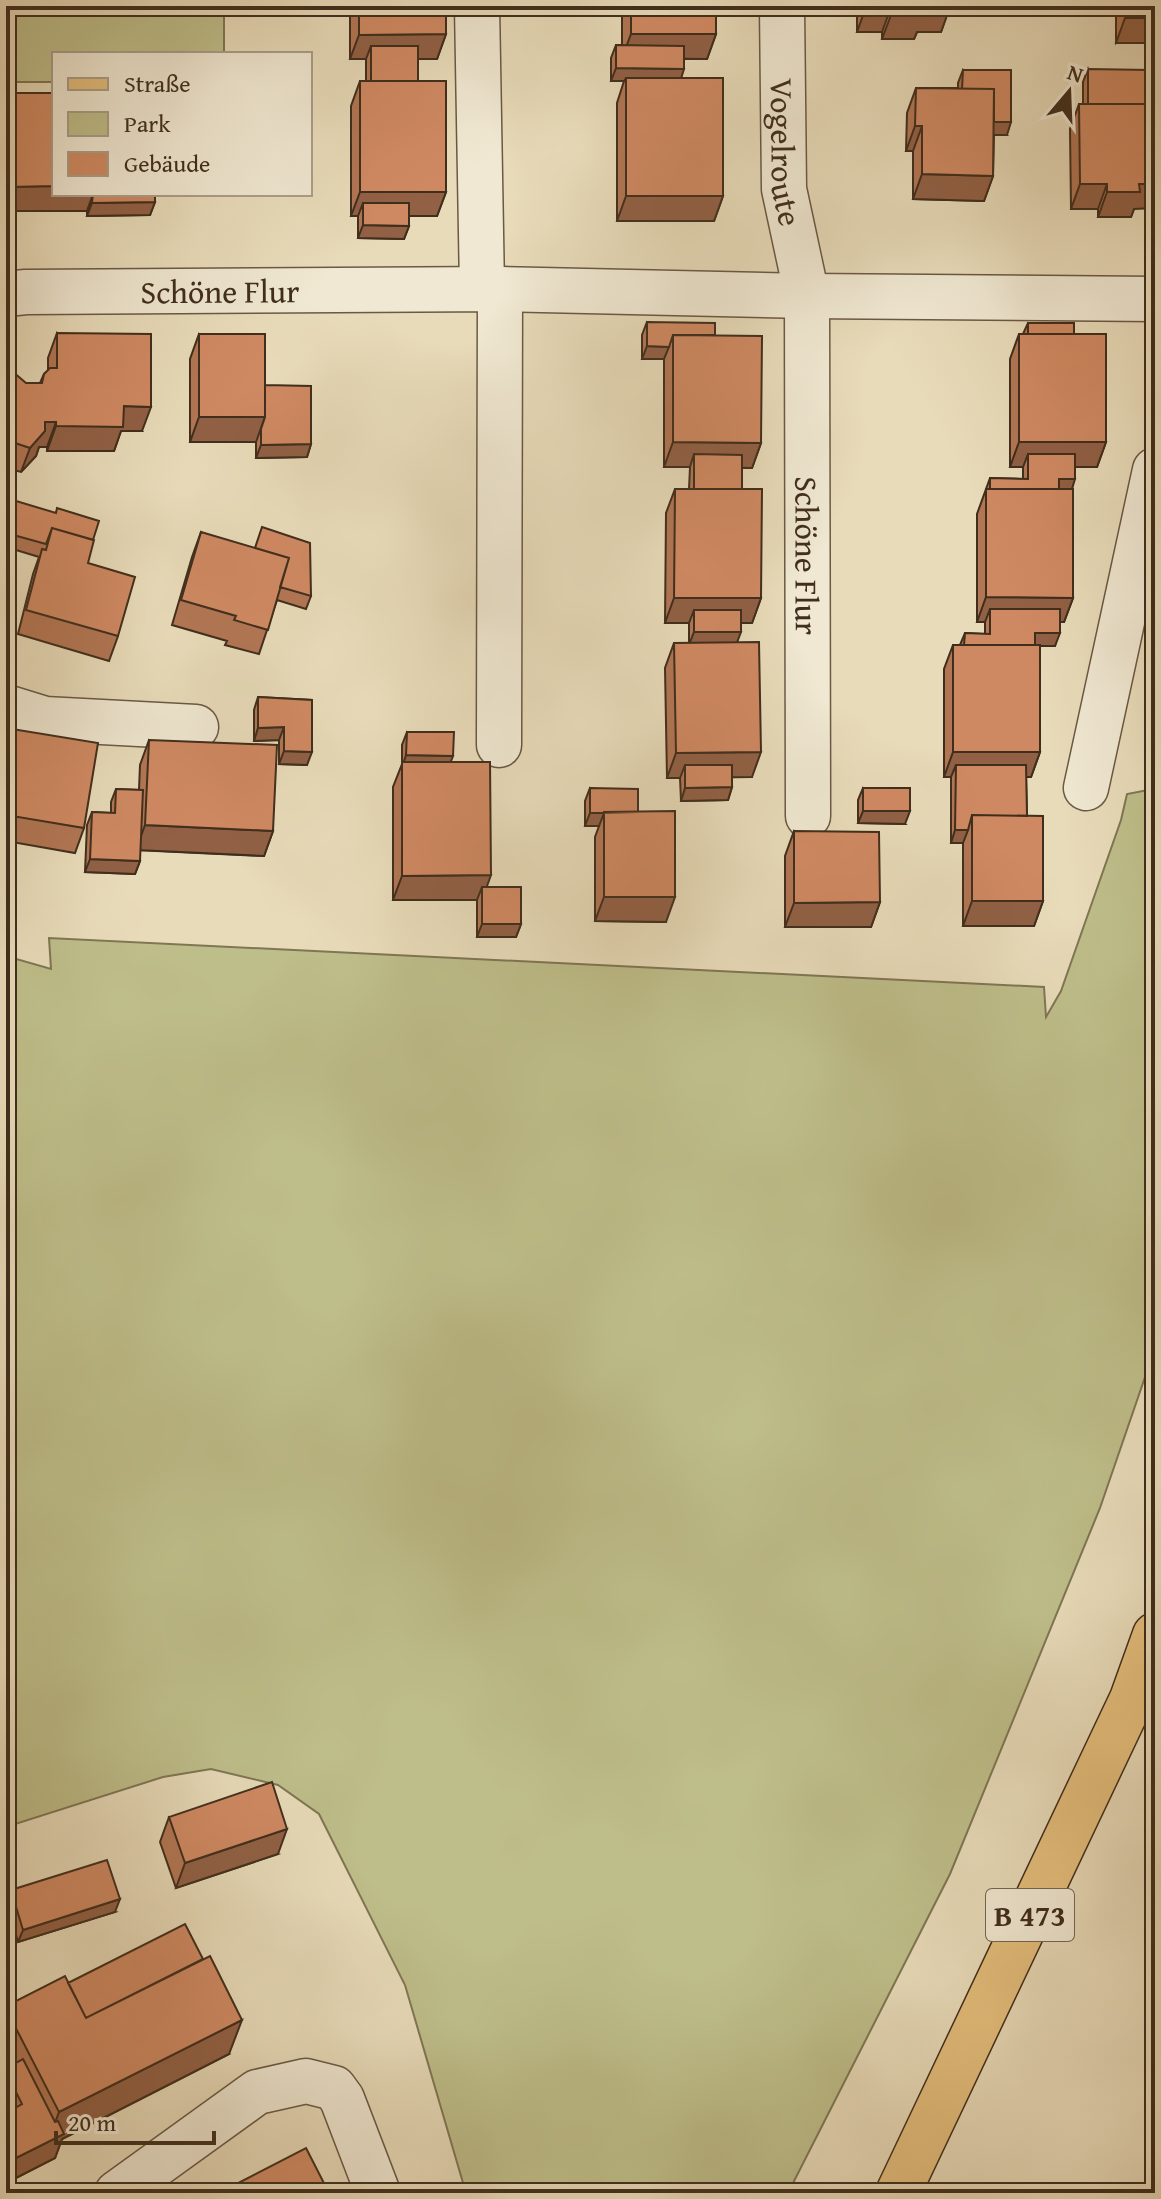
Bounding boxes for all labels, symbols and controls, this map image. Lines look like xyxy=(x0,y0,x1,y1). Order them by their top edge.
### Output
legend xyxy=(52,52,312,196)
north arrow xyxy=(1029,52,1109,132)
text: N xyxy=(1063,56,1088,91)
text: Straße xyxy=(124,66,191,101)
street label: Vogelroute xyxy=(759,78,815,230)
text: Park xyxy=(124,106,171,141)
text: Gebäude xyxy=(124,146,210,181)
street label: Schöne Flur xyxy=(140,267,299,315)
street label: Schöne Flur xyxy=(784,476,831,635)
road number: B 473 xyxy=(986,1889,1074,1941)
scale bar xyxy=(56,2095,214,2145)
text: 20 m xyxy=(68,2105,116,2140)

